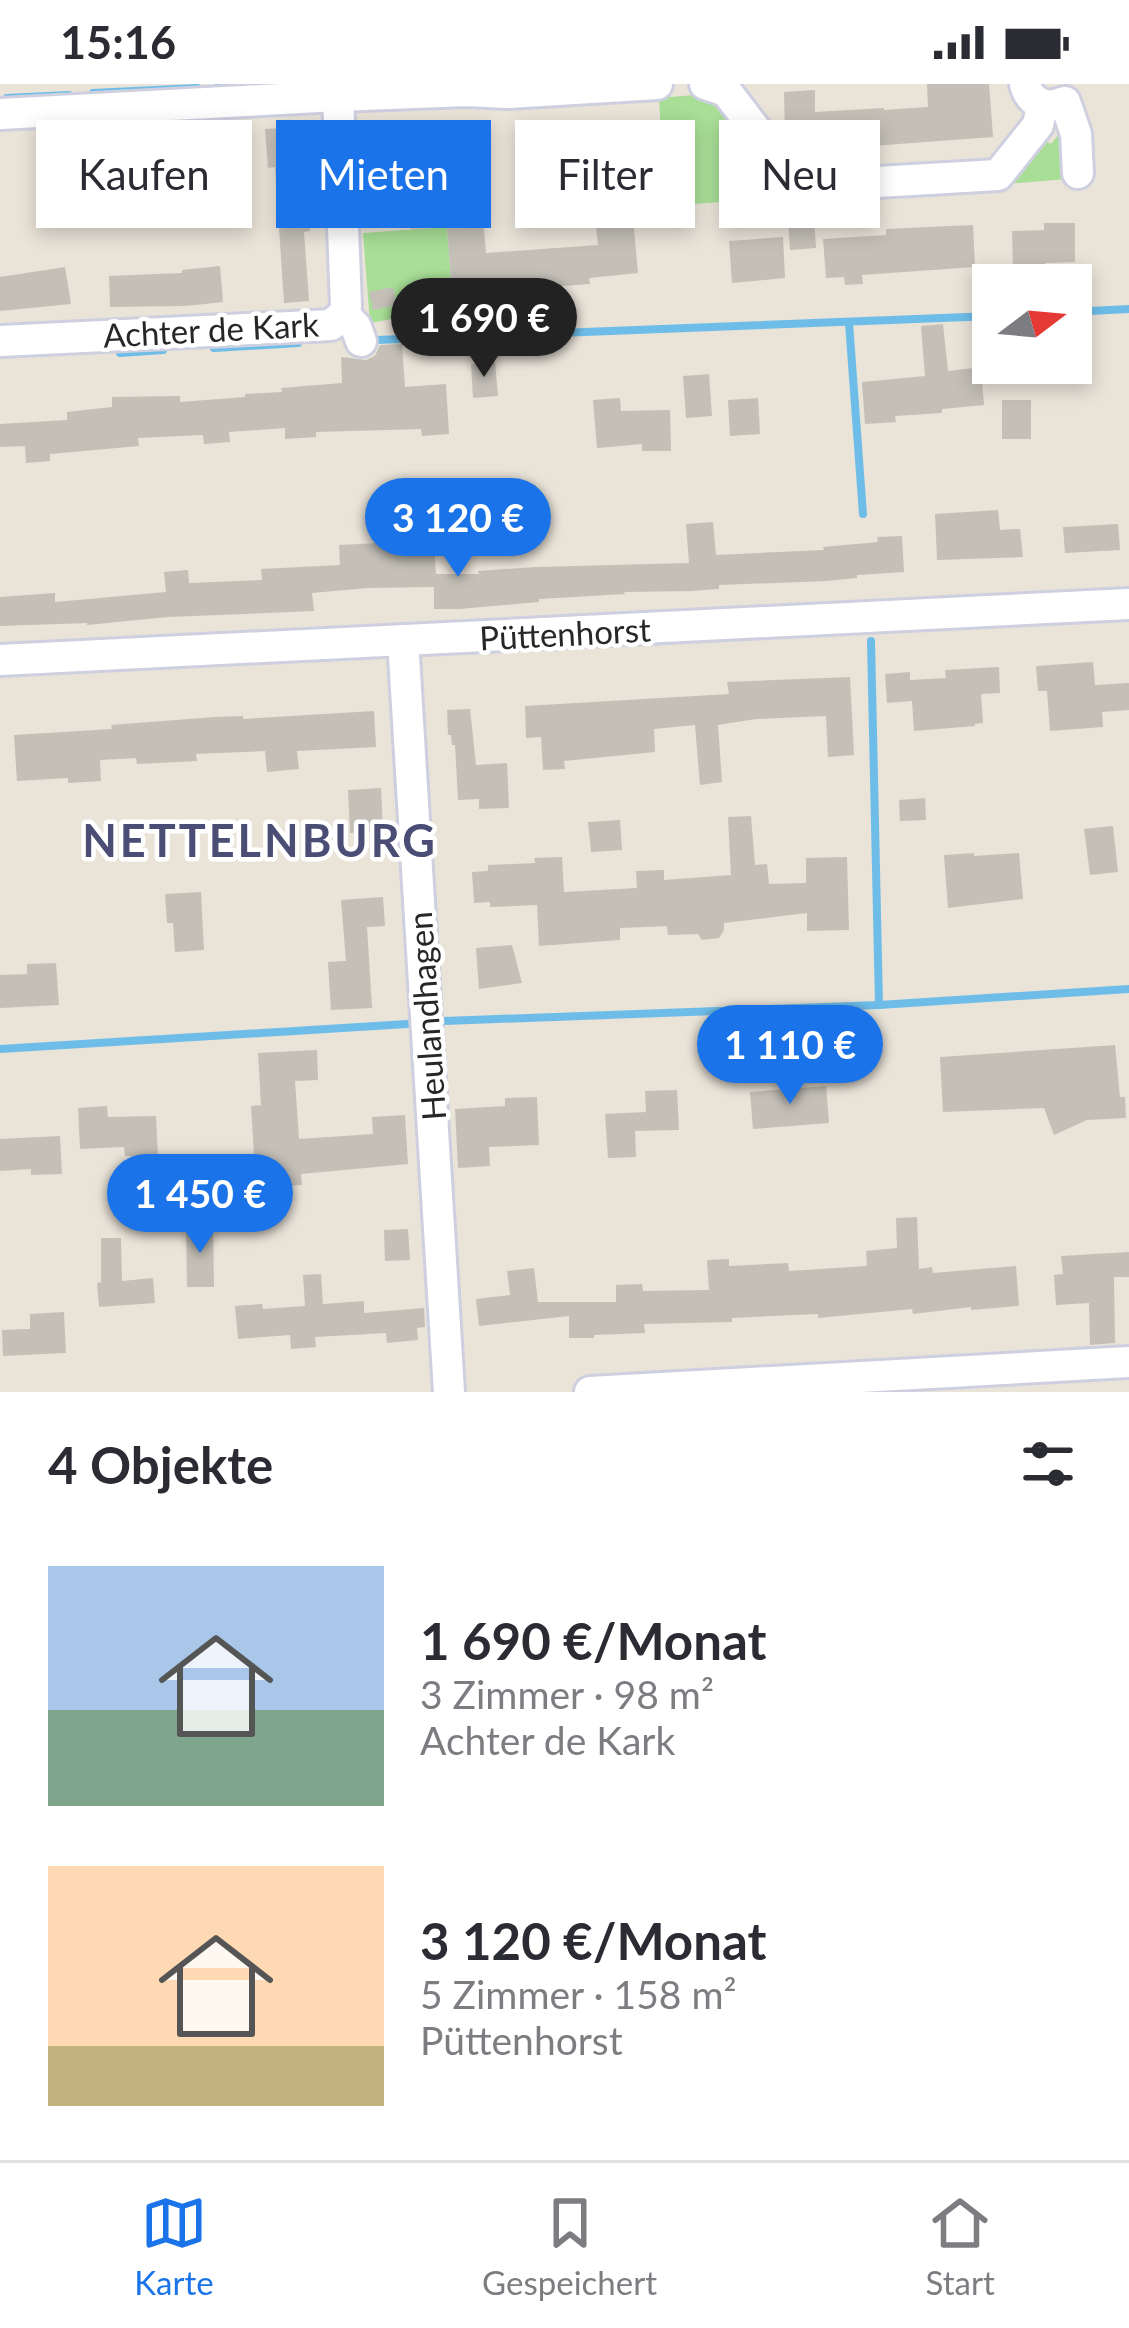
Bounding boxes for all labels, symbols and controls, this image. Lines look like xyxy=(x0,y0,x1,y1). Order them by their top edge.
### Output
text: 15:16 xyxy=(60,15,176,69)
chip: Kaufen xyxy=(36,120,252,228)
chip: Mieten xyxy=(276,120,491,228)
chip: Filter xyxy=(515,120,695,228)
chip: Neu xyxy=(719,120,880,228)
north arrow xyxy=(972,264,1092,384)
map controls xyxy=(972,264,1092,384)
pin: 1 690 € xyxy=(373,278,595,380)
text: 1 690 € xyxy=(418,294,550,340)
street label: Achter de Kark xyxy=(102,303,320,355)
pin: 3 120 € xyxy=(347,478,569,580)
text: 3 120 € xyxy=(392,494,524,540)
street label: Püttenhorst xyxy=(478,609,652,657)
district label: NETTELNBURG xyxy=(82,813,438,867)
street label: Heulandhagen xyxy=(399,910,453,1122)
pin: 1 110 € xyxy=(679,1005,901,1107)
text: 1 110 € xyxy=(724,1021,856,1067)
pin: 1 450 € xyxy=(89,1154,311,1256)
text: 1 450 € xyxy=(134,1170,266,1216)
icon: filters xyxy=(1015,1431,1081,1497)
text: 4 Objekte xyxy=(48,1434,273,1495)
text: 1 690 €/Monat xyxy=(420,1610,766,1671)
icon: home xyxy=(144,1614,288,1758)
text: 3 Zimmer · 98 m² xyxy=(420,1671,714,1717)
text: Achter de Kark xyxy=(420,1717,675,1763)
text: 3 120 €/Monat xyxy=(420,1910,766,1971)
icon: home xyxy=(144,1914,288,2058)
text: 5 Zimmer · 158 m² xyxy=(420,1971,737,2017)
text: Püttenhorst xyxy=(420,2017,623,2063)
tab: Karte xyxy=(134,2190,214,2302)
tab: Gespeichert xyxy=(482,2190,657,2302)
tab: Start xyxy=(926,2190,995,2302)

